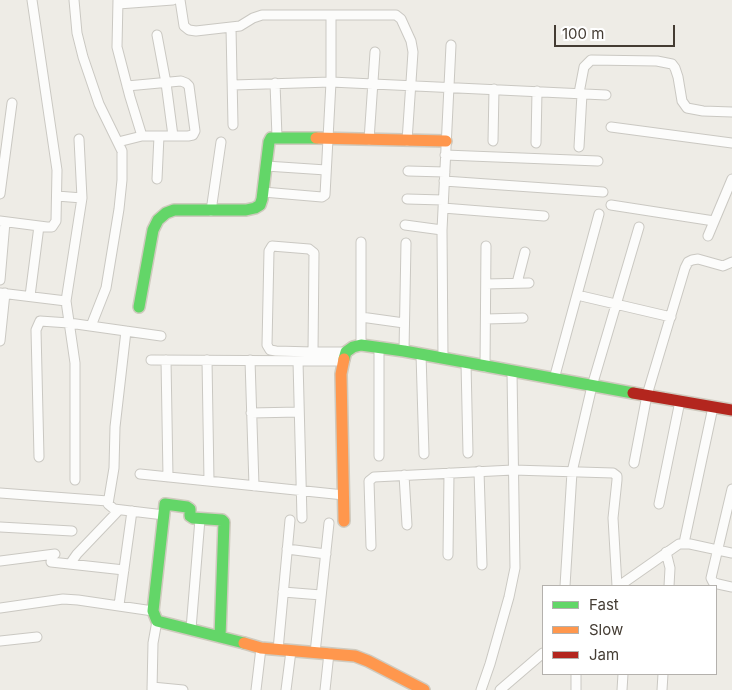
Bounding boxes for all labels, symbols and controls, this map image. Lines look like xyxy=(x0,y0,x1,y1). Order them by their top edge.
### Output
scale bar xyxy=(557,15,678,47)
text: 100 m xyxy=(562,24,604,43)
legend xyxy=(542,585,717,675)
text: Fast xyxy=(589,595,619,614)
text: Slow xyxy=(589,620,623,639)
text: Jam xyxy=(589,645,619,664)

